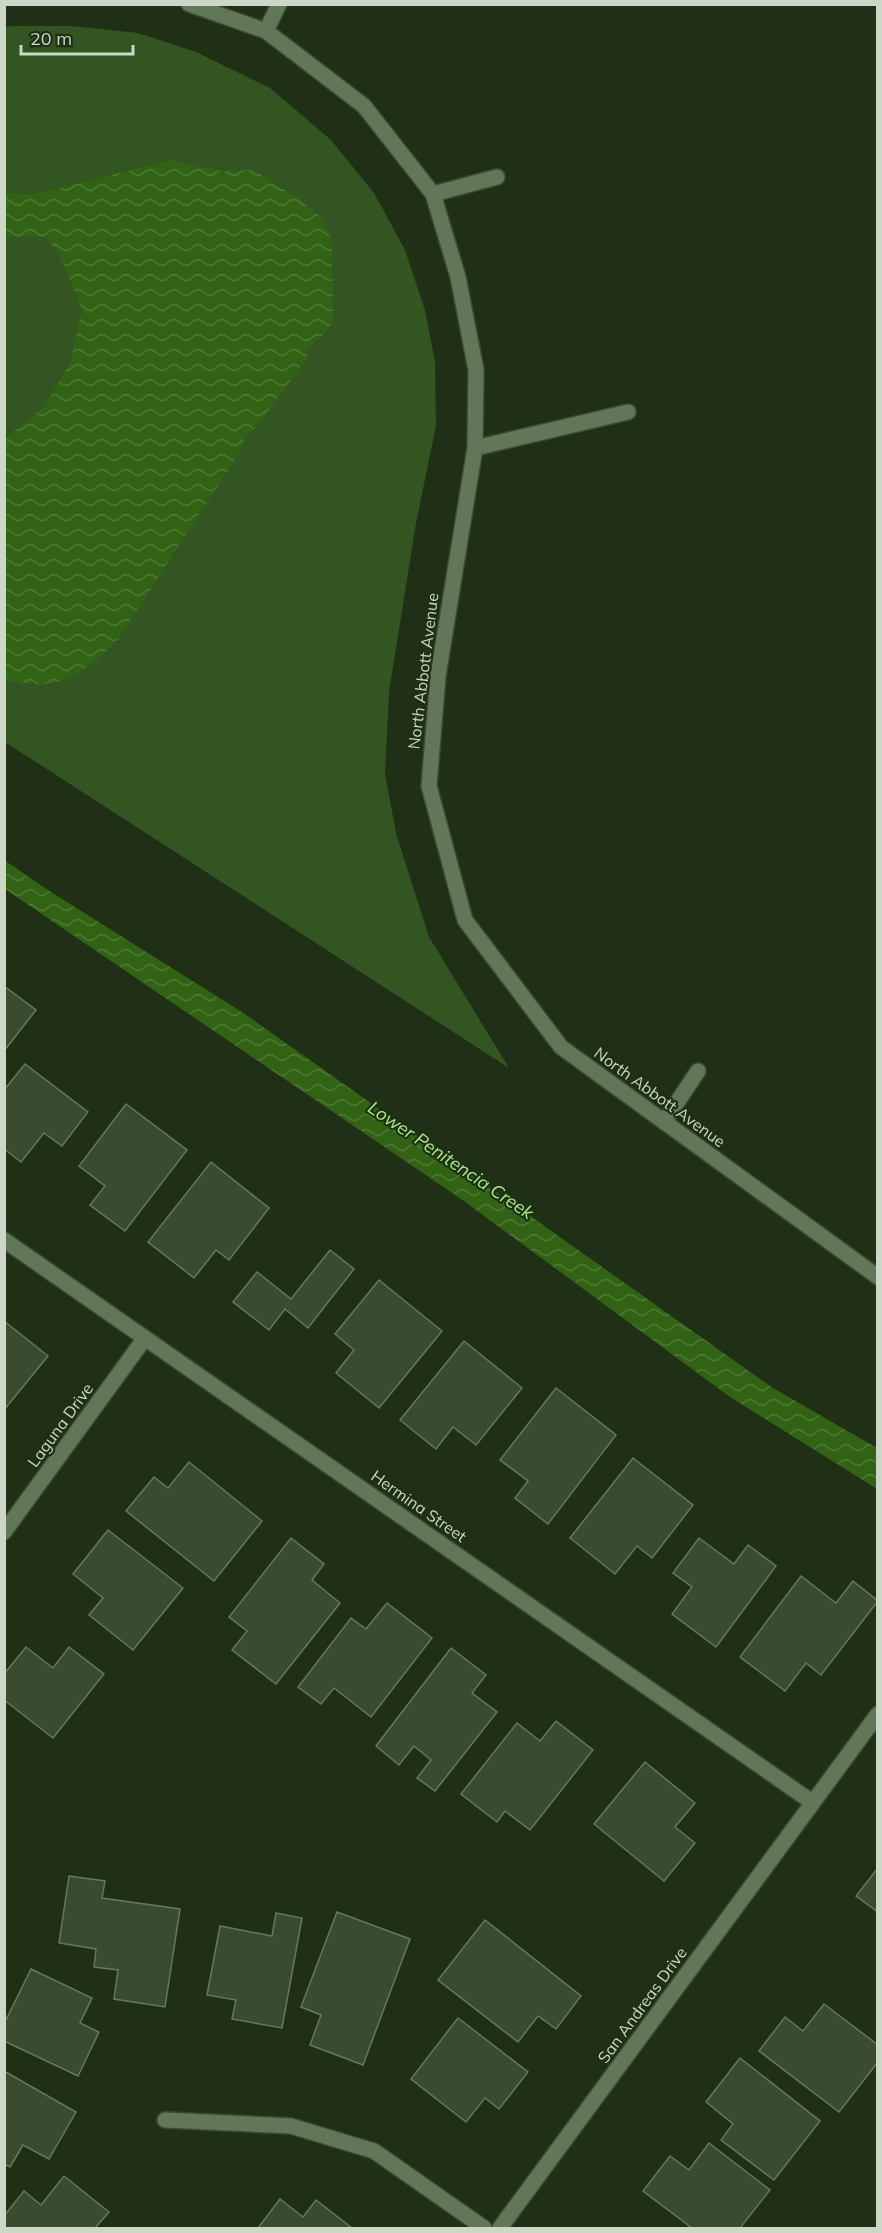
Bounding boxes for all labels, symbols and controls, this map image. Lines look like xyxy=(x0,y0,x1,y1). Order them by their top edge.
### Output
scale bar xyxy=(21,18,134,56)
text: 20 m xyxy=(30,27,72,50)
street label: North Abbott Avenue xyxy=(403,592,443,750)
street label: North Abbott Avenue xyxy=(590,1043,730,1151)
water label: Lower Penitencia Creek xyxy=(364,1096,539,1225)
street label: Laguna Drive xyxy=(23,1379,97,1471)
street label: Hermina Street xyxy=(367,1466,471,1547)
street label: San Andreas Drive xyxy=(593,1943,691,2067)

